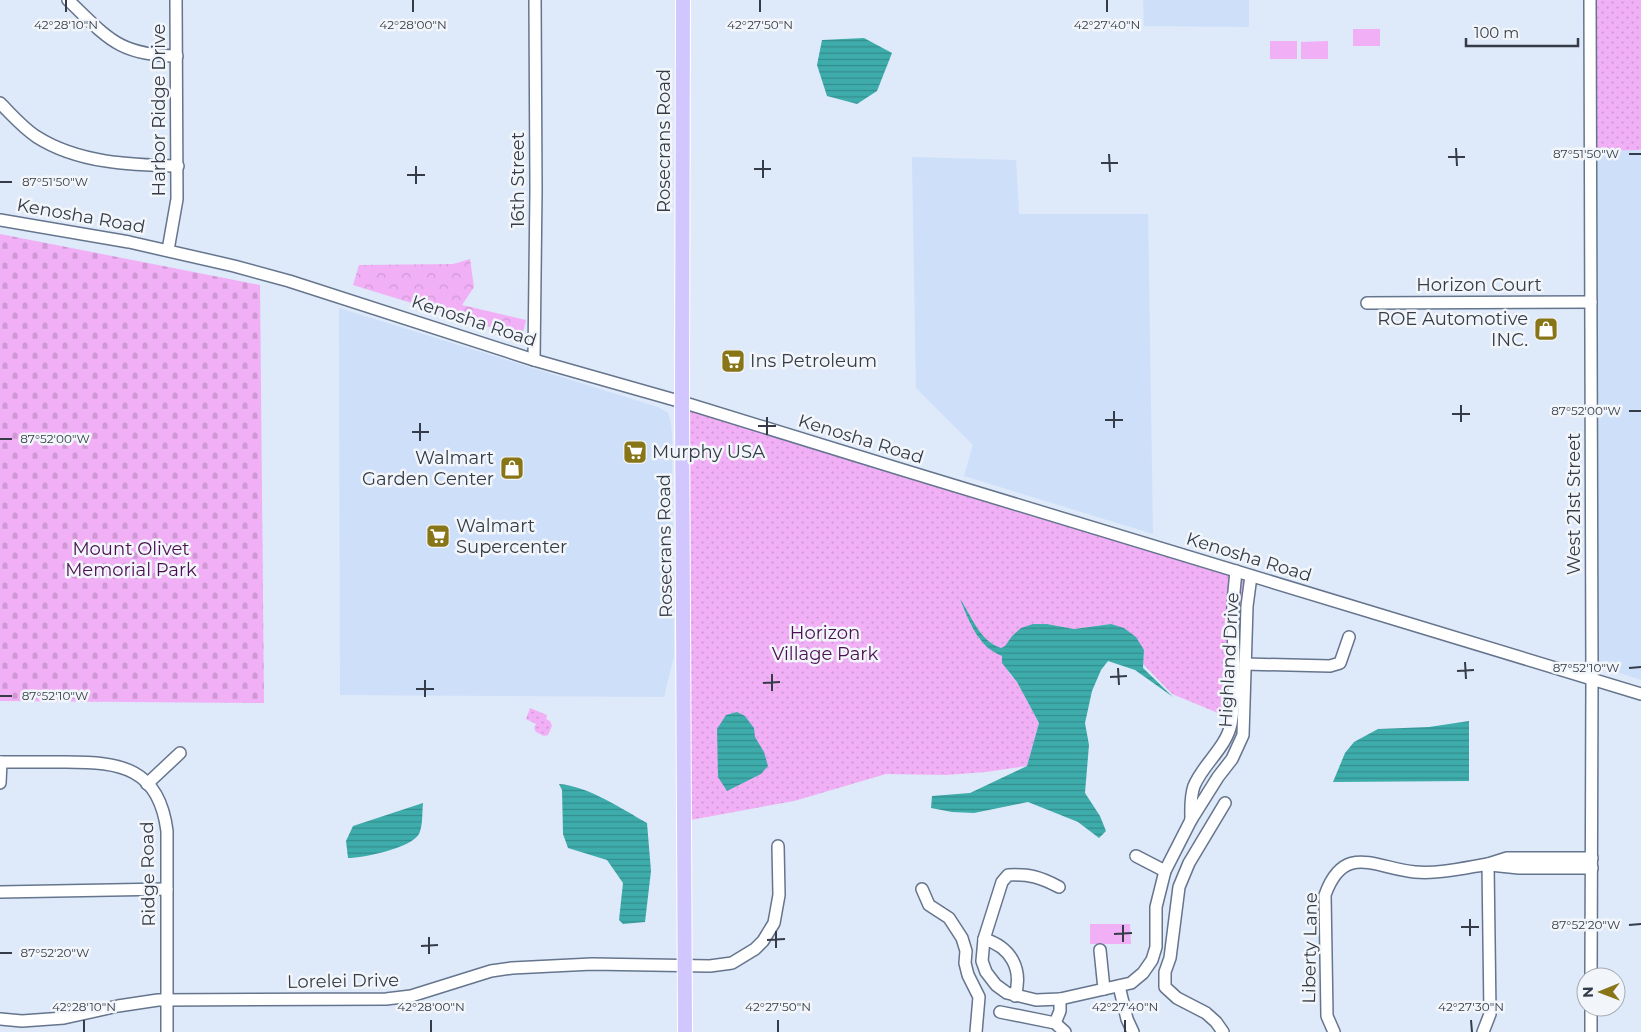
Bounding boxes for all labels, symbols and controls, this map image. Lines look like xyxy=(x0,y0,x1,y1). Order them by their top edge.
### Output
scale bar xyxy=(1466,15,1578,47)
text: 42°28'10"N xyxy=(34,17,98,32)
text: 42°28'00"N xyxy=(379,17,447,32)
text: 42°27'50"N xyxy=(727,17,793,32)
text: 42°27'40"N xyxy=(1074,17,1140,32)
street label: Harbor Ridge Drive xyxy=(148,23,170,196)
text: 100 m xyxy=(1474,23,1519,42)
street label: Rosecrans Road xyxy=(653,69,675,213)
street label: 16th Street xyxy=(507,132,529,228)
text: 87°51'50"W xyxy=(1553,146,1619,161)
text: 87°51'50"W xyxy=(22,174,88,189)
street label: Kenosha Road xyxy=(15,194,147,238)
street label: Horizon Court xyxy=(1416,274,1542,296)
street label: Kenosha Road xyxy=(409,290,539,352)
place label: ROE Automotive INC. xyxy=(1377,308,1528,351)
shop icon: ROE Automotive INC. xyxy=(1533,316,1559,342)
supermarket icon: Ins Petroleum xyxy=(720,348,746,374)
place label: Ins Petroleum xyxy=(750,350,877,372)
text: 87°52'00"W xyxy=(1551,403,1621,418)
street label: Kenosha Road xyxy=(796,409,926,469)
text: 87°52'00"W xyxy=(20,431,90,446)
street label: West 21st Street xyxy=(1563,433,1585,575)
supermarket icon: Murphy USA xyxy=(622,439,648,465)
place label: Murphy USA xyxy=(652,441,765,463)
place label: Walmart Garden Center xyxy=(362,447,494,490)
shop icon: Walmart Garden Center xyxy=(499,455,525,481)
street label: Rosecrans Road xyxy=(653,474,677,618)
place label: Walmart Supercenter xyxy=(456,515,567,558)
supermarket icon: Walmart Supercenter xyxy=(425,523,451,549)
street label: Kenosha Road xyxy=(1184,527,1314,587)
park label: Mount Olivet Memorial Park xyxy=(65,538,197,581)
street label: Highland Drive xyxy=(1214,592,1244,728)
park label: Horizon Village Park xyxy=(772,622,878,665)
text: 87°52'10"W xyxy=(1553,660,1619,675)
text: 87°52'10"W xyxy=(22,688,88,703)
street label: Ridge Road xyxy=(136,821,160,927)
street label: Liberty Lane xyxy=(1298,892,1322,1004)
text: 87°52'20"W xyxy=(1552,917,1620,932)
text: 87°52'20"W xyxy=(21,945,89,960)
north arrow xyxy=(1576,967,1626,1017)
street label: Lorelei Drive xyxy=(287,969,399,993)
text: N xyxy=(1579,986,1597,998)
text: 42°28'10"N xyxy=(52,999,116,1014)
text: 42°28'00"N xyxy=(397,999,465,1014)
text: 42°27'50"N xyxy=(745,999,811,1014)
text: 42°27'40"N xyxy=(1092,999,1158,1014)
text: 42°27'30"N xyxy=(1438,999,1504,1014)

